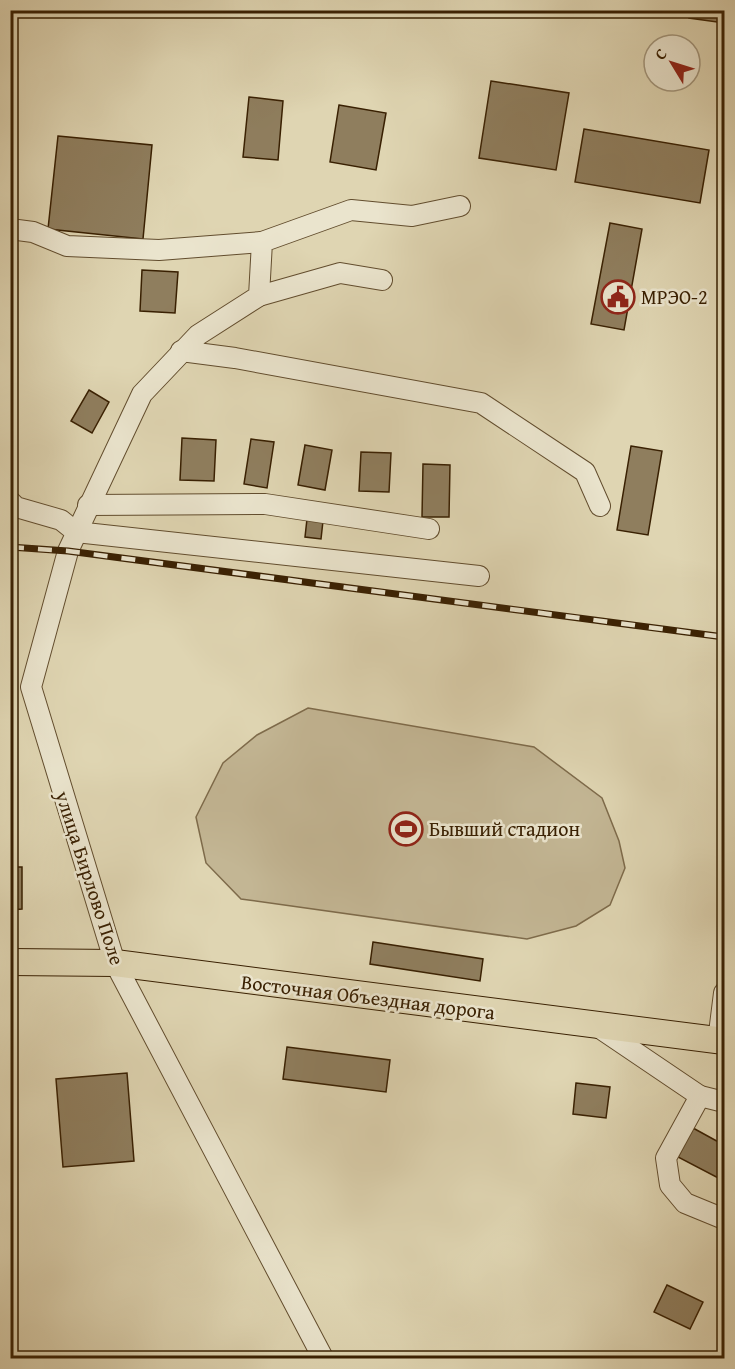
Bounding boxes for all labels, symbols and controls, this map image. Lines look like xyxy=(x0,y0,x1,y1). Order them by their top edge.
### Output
north arrow xyxy=(642,33,702,93)
text: С xyxy=(648,43,672,65)
public building icon: МРЭО-2 xyxy=(600,279,636,315)
place label: МРЭО-2 xyxy=(641,282,708,311)
street label: улица Бирлово Поле xyxy=(48,786,132,969)
sports icon: Бывший стадион xyxy=(388,811,424,847)
place label: Бывший стадион xyxy=(429,814,580,843)
street label: Восточная Объездная дорога xyxy=(240,967,497,1027)

